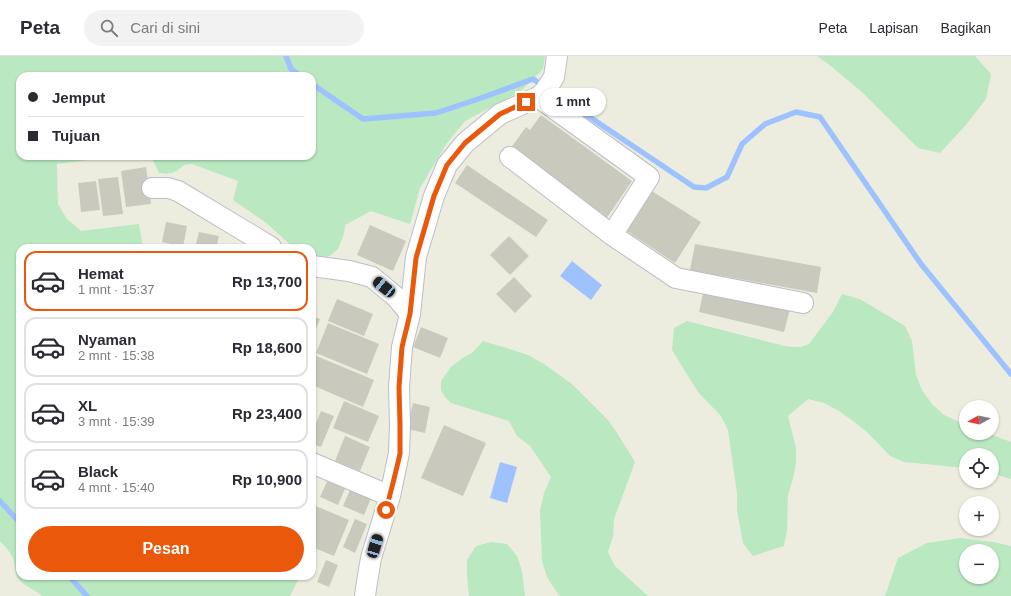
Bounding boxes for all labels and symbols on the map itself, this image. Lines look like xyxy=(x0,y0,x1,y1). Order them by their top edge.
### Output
callout: 1 mnt xyxy=(540,88,606,116)
route end xyxy=(517,93,535,111)
car xyxy=(371,275,397,299)
north arrow xyxy=(959,400,999,440)
route start xyxy=(377,501,395,519)
car xyxy=(366,533,384,559)

